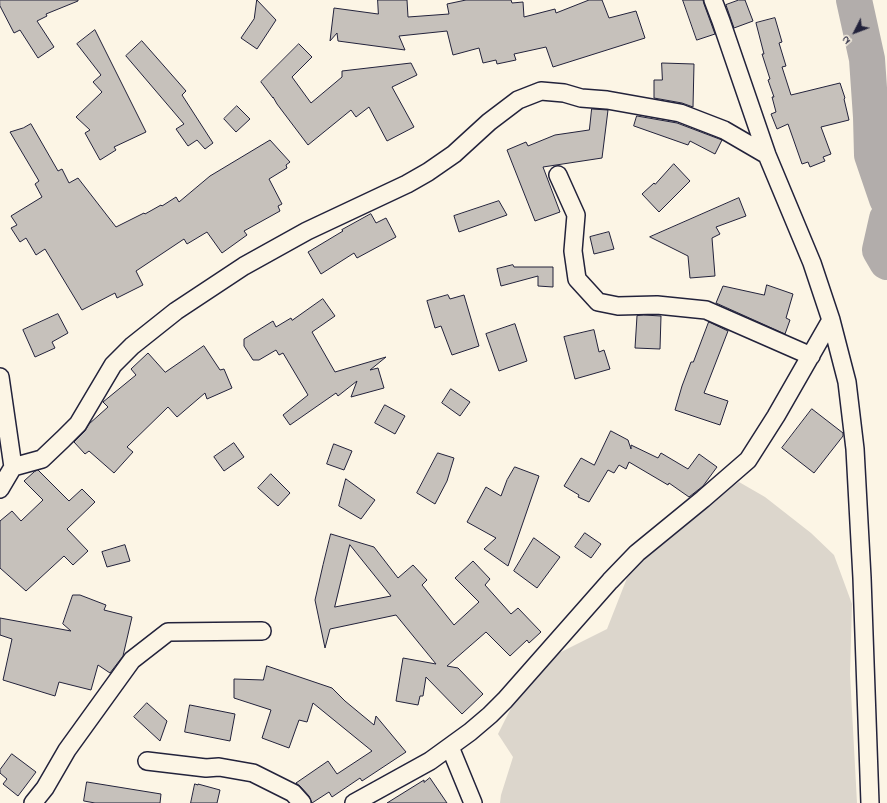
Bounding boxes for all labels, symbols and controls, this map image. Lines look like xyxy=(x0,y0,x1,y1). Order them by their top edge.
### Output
north arrow xyxy=(835,12,875,52)
text: N xyxy=(838,32,855,48)

